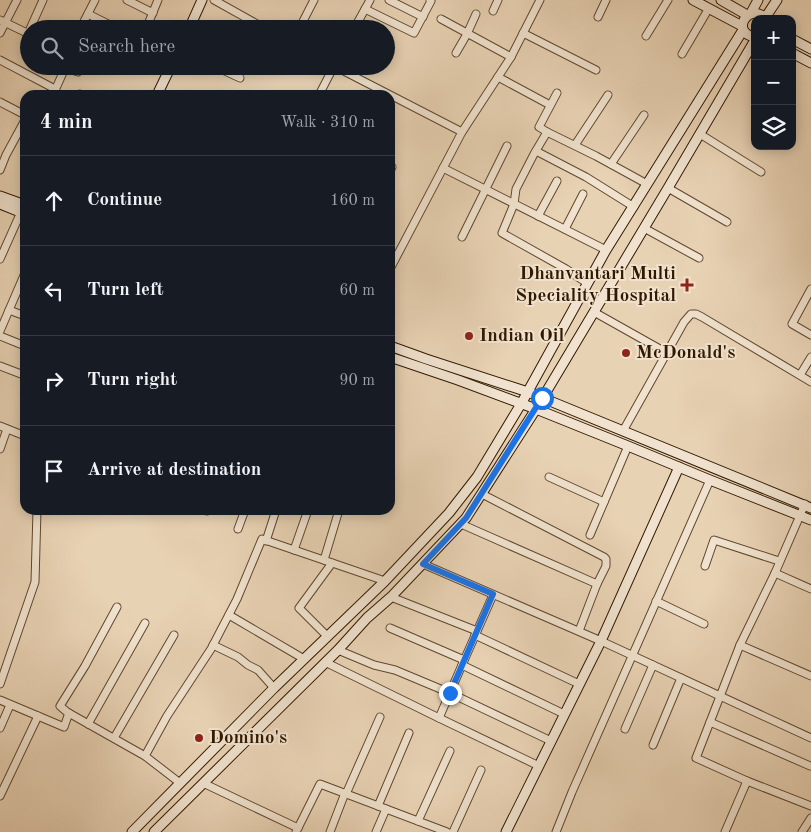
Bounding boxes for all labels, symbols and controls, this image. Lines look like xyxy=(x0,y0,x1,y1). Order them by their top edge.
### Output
map controls xyxy=(751,15,796,150)
button: + xyxy=(751,15,796,60)
search box xyxy=(20,20,395,75)
icon: search xyxy=(38,34,66,62)
text: Search here xyxy=(78,38,175,57)
button: − xyxy=(751,60,796,105)
button: layers xyxy=(751,105,796,150)
text: 4 min xyxy=(40,112,93,133)
text: Walk · 310 m xyxy=(280,115,375,131)
icon: ahead xyxy=(40,187,68,215)
text: Continue xyxy=(87,191,162,210)
text: 160 m xyxy=(330,193,375,209)
place label: Dhanvantari Multi Speciality Hospital xyxy=(515,265,676,306)
icon: left xyxy=(40,277,68,305)
marker: Dhanvantari Multi Speciality Hospital xyxy=(680,278,694,292)
text: Turn left xyxy=(87,281,164,300)
text: 60 m xyxy=(339,283,375,299)
place label: Indian Oil xyxy=(479,327,564,346)
marker: Indian Oil xyxy=(463,330,475,342)
place label: McDonald's xyxy=(636,344,735,363)
marker: McDonald's xyxy=(620,347,632,359)
icon: right xyxy=(40,367,68,395)
text: Turn right xyxy=(87,371,177,390)
text: 90 m xyxy=(339,373,375,389)
route start xyxy=(531,387,554,410)
icon: arrive xyxy=(40,457,68,485)
text: Arrive at destination xyxy=(87,461,261,480)
route end xyxy=(439,682,462,705)
place label: Domino's xyxy=(209,729,287,748)
marker: Domino's xyxy=(193,732,205,744)

